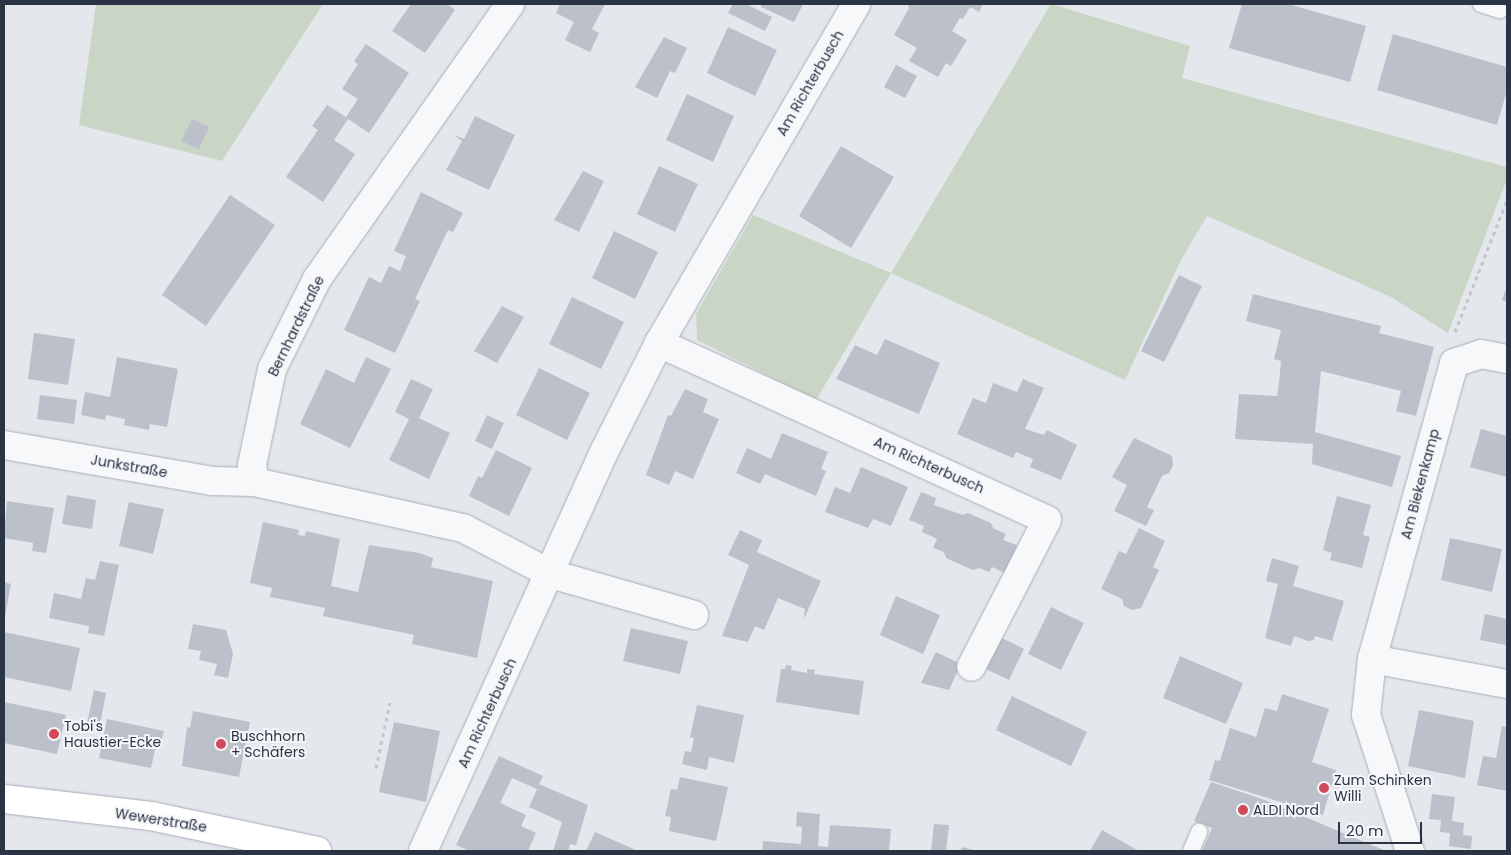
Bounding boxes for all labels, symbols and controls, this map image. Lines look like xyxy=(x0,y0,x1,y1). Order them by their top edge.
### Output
street label: Am Richterbusch xyxy=(773,27,847,139)
street label: Bernhardstraße xyxy=(264,273,328,379)
street label: Am Biekenkamp xyxy=(1397,427,1443,541)
street label: Am Richterbusch xyxy=(871,433,987,497)
street label: Junkstraße xyxy=(89,451,169,481)
street label: Am Richterbusch xyxy=(454,655,520,771)
place label: Tobi's Haustier-Ecke xyxy=(64,718,161,750)
marker: Tobi's Haustier-Ecke xyxy=(48,728,60,740)
place label: Buschhorn + Schäfers xyxy=(231,728,305,760)
marker: Buschhorn + Schäfers xyxy=(215,738,227,750)
place label: Zum Schinken Willi xyxy=(1334,772,1432,804)
marker: Zum Schinken Willi xyxy=(1318,782,1330,794)
place label: ALDI Nord xyxy=(1253,802,1319,818)
street label: Wewerstraße xyxy=(114,804,208,836)
marker: ALDI Nord xyxy=(1237,804,1249,816)
scale bar xyxy=(1341,812,1425,844)
text: 20 m xyxy=(1346,820,1384,841)

